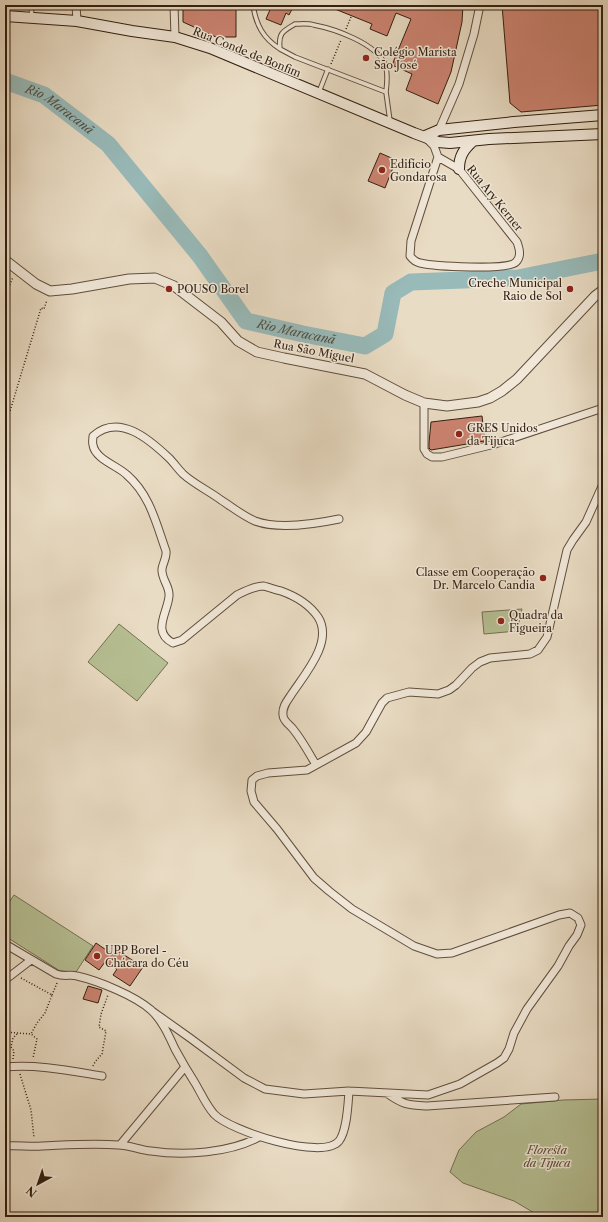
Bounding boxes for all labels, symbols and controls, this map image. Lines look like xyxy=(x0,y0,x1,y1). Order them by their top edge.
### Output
street label: Rua Conde de Bonfim xyxy=(191,24,304,80)
place label: Colégio Marista São José xyxy=(374,45,457,72)
marker: Colégio Marista São José xyxy=(361,53,371,63)
water label: Rio Maracanã xyxy=(23,81,97,138)
place label: Edifício Gondarosa xyxy=(390,157,447,184)
street label: Rua Ary Kerner xyxy=(464,162,526,234)
marker: Edifício Gondarosa xyxy=(377,165,387,175)
place label: Creche Municipal Raio de Sol xyxy=(468,276,563,303)
place label: POUSO Borel xyxy=(177,282,250,296)
marker: POUSO Borel xyxy=(164,284,174,294)
marker: Creche Municipal Raio de Sol xyxy=(565,284,575,294)
water label: Rio Maracanã xyxy=(255,316,337,347)
street label: Rua São Miguel xyxy=(272,336,356,366)
place label: GRES Unidos da Tijuca xyxy=(467,421,538,448)
marker: GRES Unidos da Tijuca xyxy=(454,429,464,439)
place label: Classe em Cooperação Dr. Marcelo Candia xyxy=(416,565,535,592)
marker: Classe em Cooperação Dr. Marcelo Candia xyxy=(538,573,548,583)
place label: Quadra da Figueira xyxy=(509,608,563,635)
marker: Quadra da Figueira xyxy=(496,616,506,626)
place label: UPP Borel - Chácara do Céu xyxy=(105,943,189,970)
marker: UPP Borel - Chácara do Céu xyxy=(92,951,102,961)
park label: Floresta da Tijuca xyxy=(523,1143,571,1170)
north arrow xyxy=(18,1164,58,1204)
text: N xyxy=(23,1183,40,1200)

